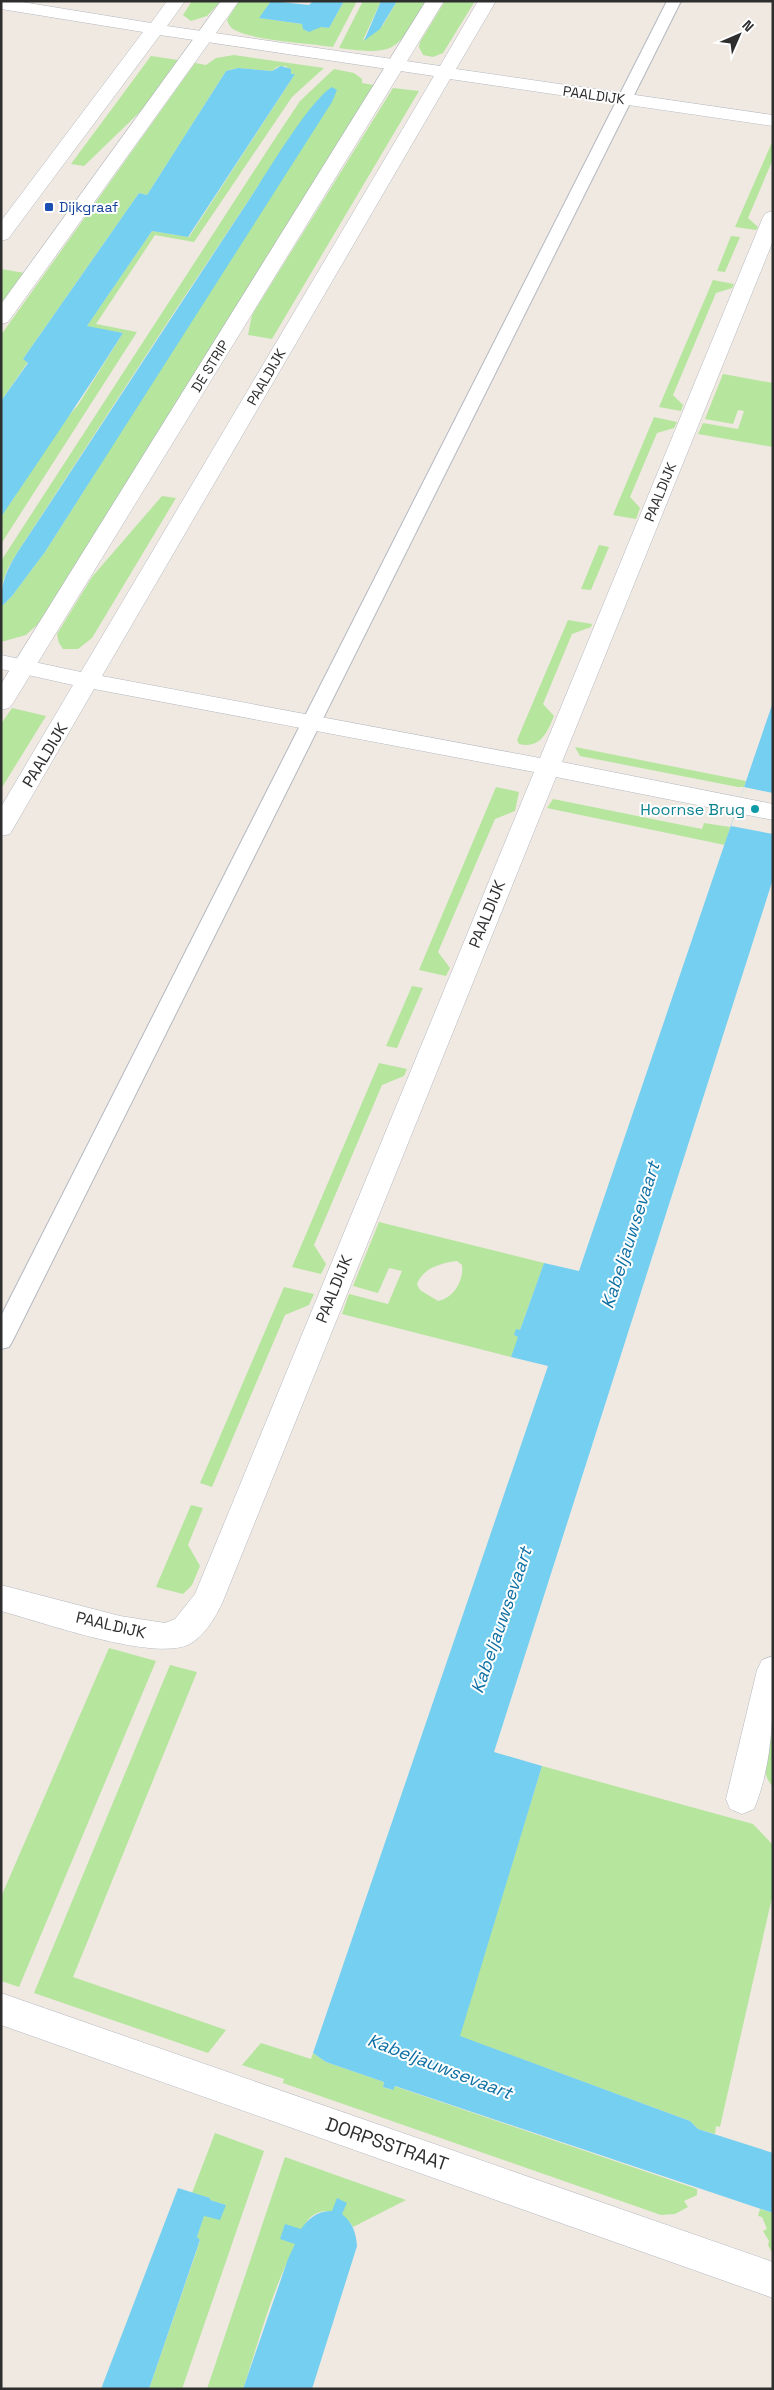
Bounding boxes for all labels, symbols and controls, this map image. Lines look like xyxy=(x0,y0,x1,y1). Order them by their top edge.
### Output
north arrow xyxy=(714,10,764,60)
text: N xyxy=(739,16,758,35)
street label: PAALDIJK xyxy=(562,82,627,108)
place label: Dijkgraaf xyxy=(59,198,118,216)
marker: Dijkgraaf xyxy=(43,201,55,213)
street label: DE STRIP xyxy=(187,337,233,395)
street label: PAALDIJK xyxy=(243,345,290,409)
street label: PAALDIJK xyxy=(640,459,680,524)
street label: PAALDIJK xyxy=(18,719,73,791)
place label: Hoornse Brug xyxy=(640,799,745,820)
marker: Hoornse Brug xyxy=(749,803,761,815)
street label: PAALDIJK xyxy=(464,877,510,951)
water label: Kabeljauwsevaart xyxy=(595,1157,665,1311)
street label: PAALDIJK xyxy=(311,1252,357,1326)
water label: Kabeljauwsevaart xyxy=(465,1542,537,1696)
street label: PAALDIJK xyxy=(74,1607,148,1643)
water label: Kabeljauwsevaart xyxy=(365,2028,517,2105)
street label: DORPSSTRAAT xyxy=(322,2111,452,2177)

